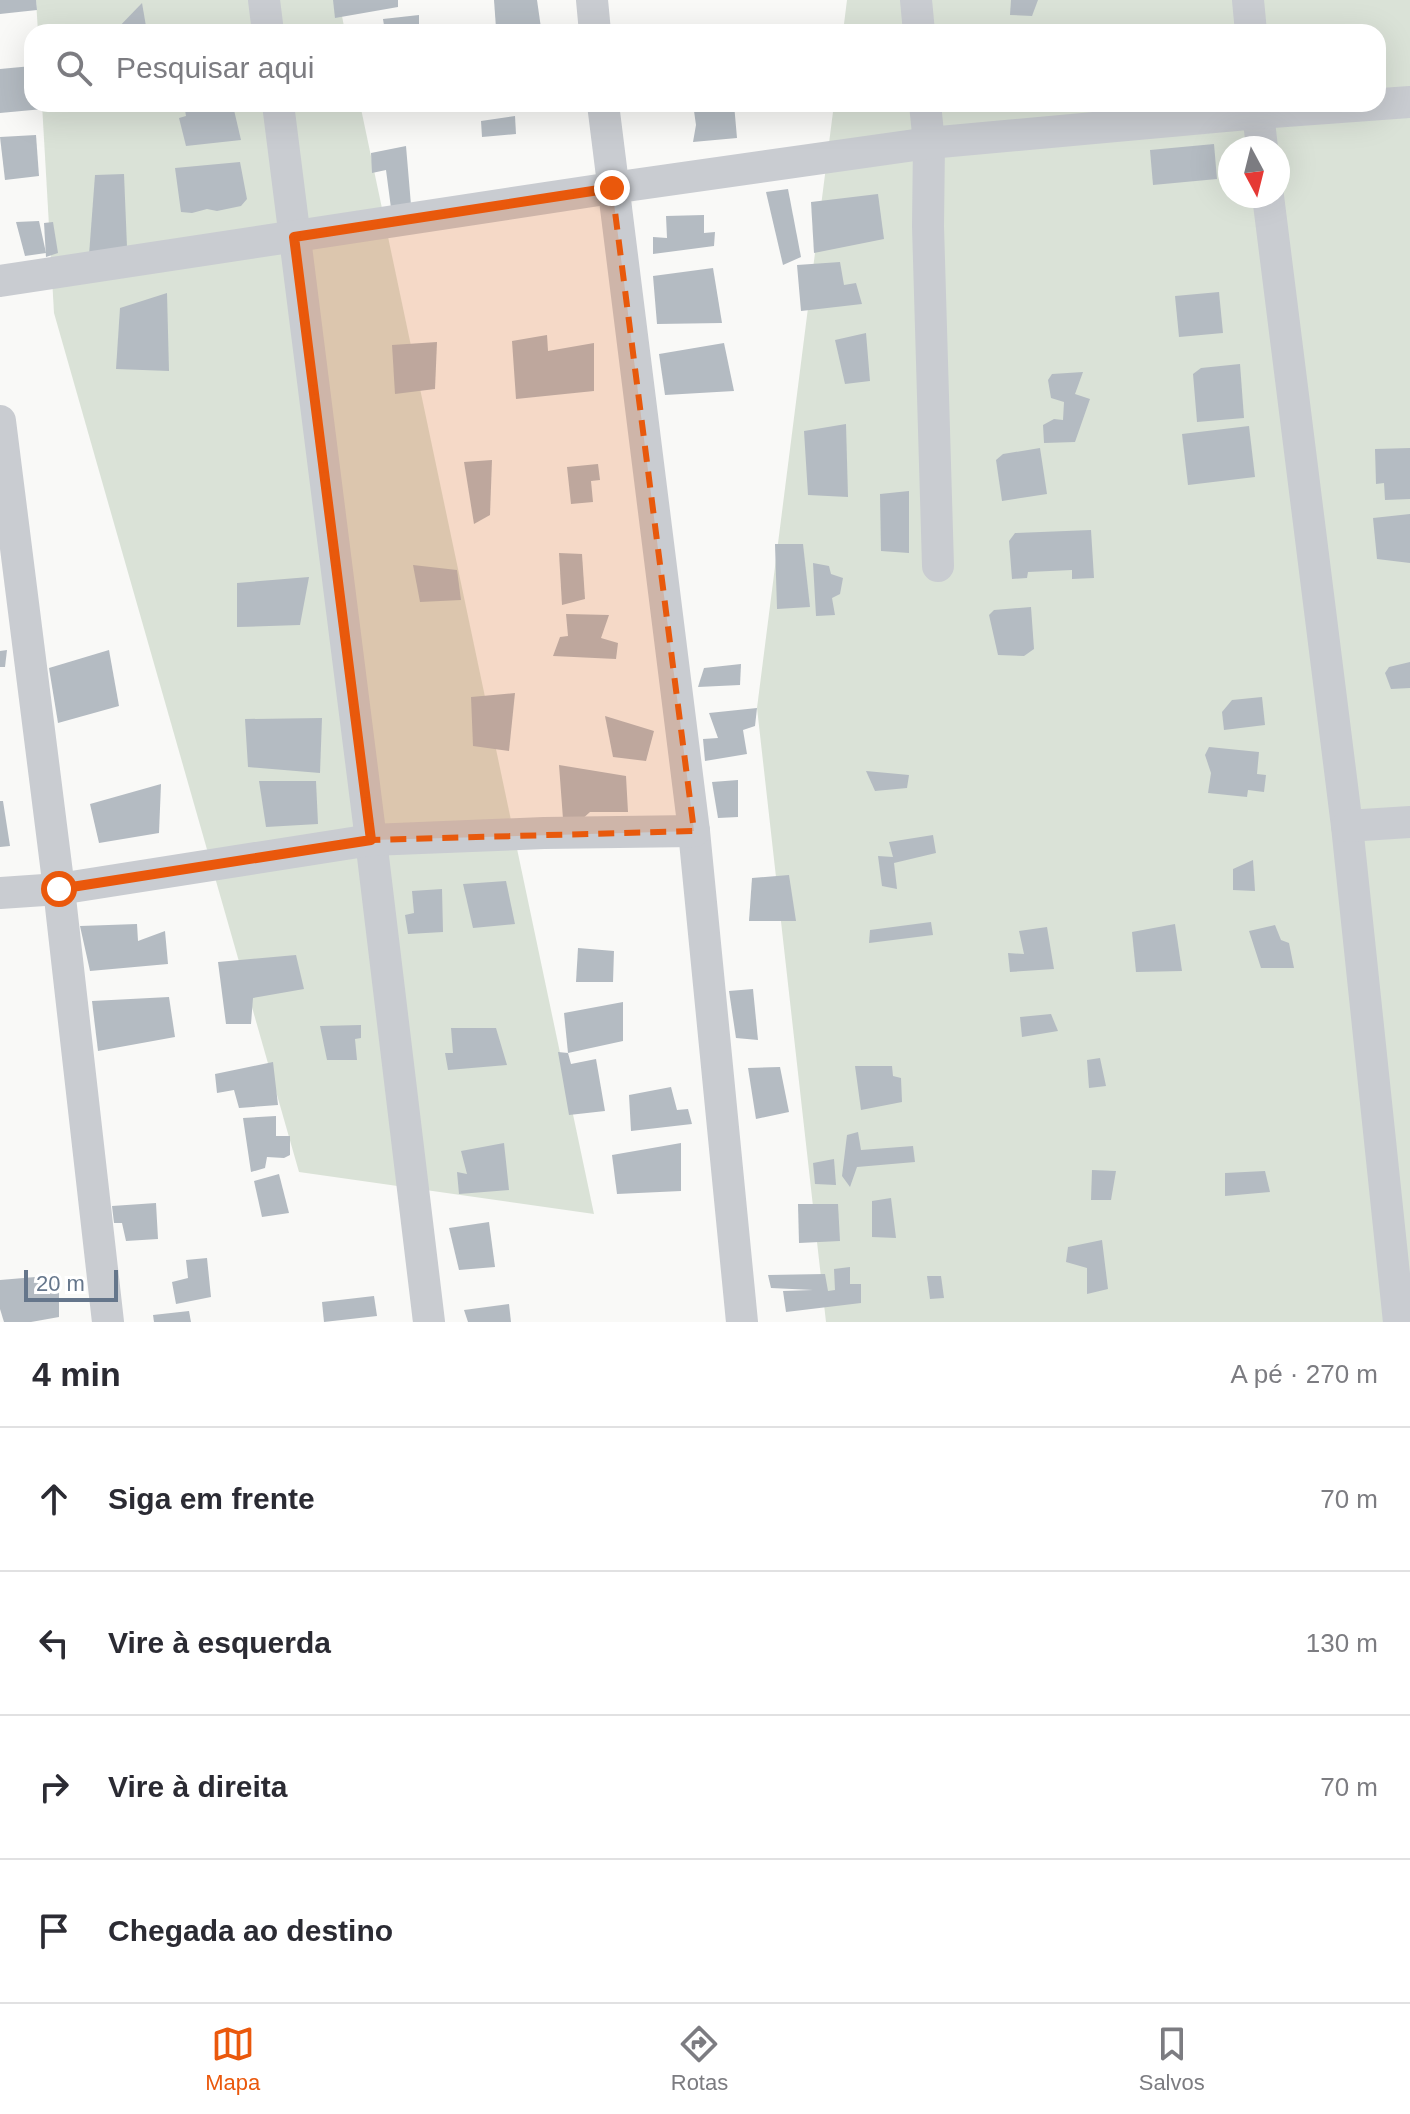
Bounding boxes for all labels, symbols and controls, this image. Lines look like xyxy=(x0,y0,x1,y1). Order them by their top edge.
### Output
search box xyxy=(24,24,1386,112)
icon: search xyxy=(52,46,96,90)
text: Pesquisar aqui xyxy=(116,51,314,84)
north arrow xyxy=(1218,136,1290,208)
route end xyxy=(594,170,630,206)
route start xyxy=(41,871,77,907)
scale bar xyxy=(24,1266,118,1302)
text: 20 m xyxy=(36,1271,85,1296)
text: 4 min xyxy=(32,1355,121,1393)
text: A pé · 270 m xyxy=(1231,1359,1378,1389)
icon: ahead xyxy=(32,1477,76,1521)
text: Siga em frente xyxy=(108,1482,315,1515)
text: 70 m xyxy=(1320,1484,1378,1514)
icon: left xyxy=(32,1621,76,1665)
text: Vire à esquerda xyxy=(108,1626,331,1659)
text: 130 m xyxy=(1306,1628,1378,1658)
icon: right xyxy=(32,1765,76,1809)
text: Vire à direita xyxy=(108,1770,288,1803)
text: 70 m xyxy=(1320,1772,1378,1802)
icon: arrive xyxy=(32,1909,76,1953)
text: Chegada ao destino xyxy=(108,1914,393,1947)
tab: Mapa xyxy=(205,2022,260,2096)
tab: Rotas xyxy=(671,2022,728,2096)
tab: Salvos xyxy=(1139,2022,1205,2096)

